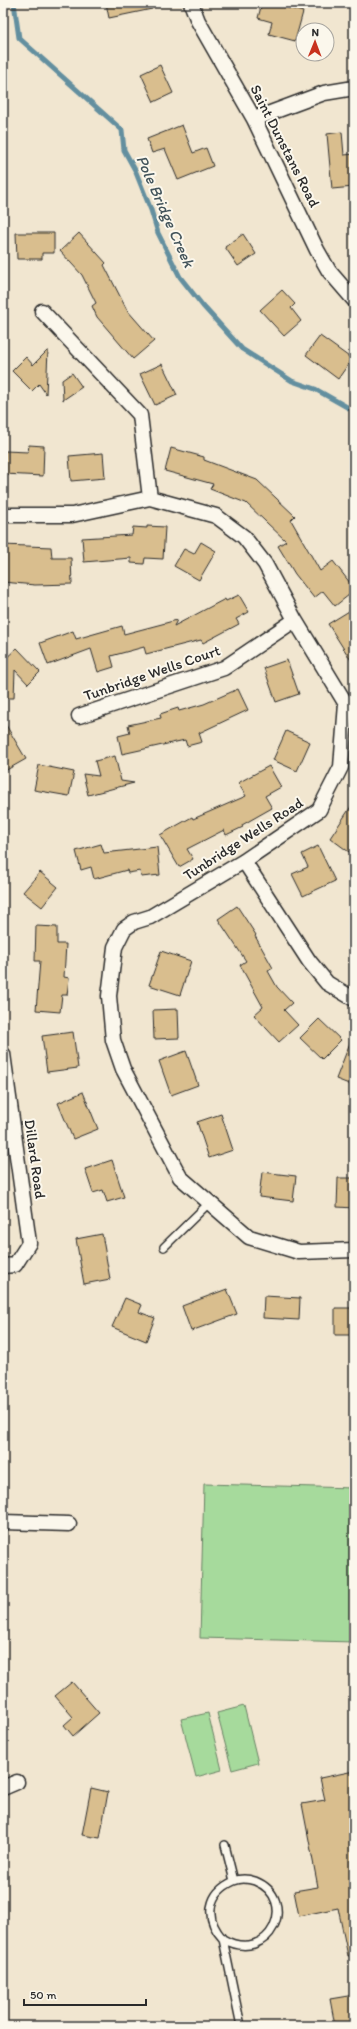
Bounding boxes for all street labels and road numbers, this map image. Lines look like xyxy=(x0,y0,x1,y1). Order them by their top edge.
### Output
street label: Saint Dunstans Road xyxy=(246,82,324,210)
street label: Tunbridge Wells Court xyxy=(81,641,223,705)
street label: Tunbridge Wells Road xyxy=(180,794,306,884)
street label: Dillard Road xyxy=(21,1118,49,1200)

